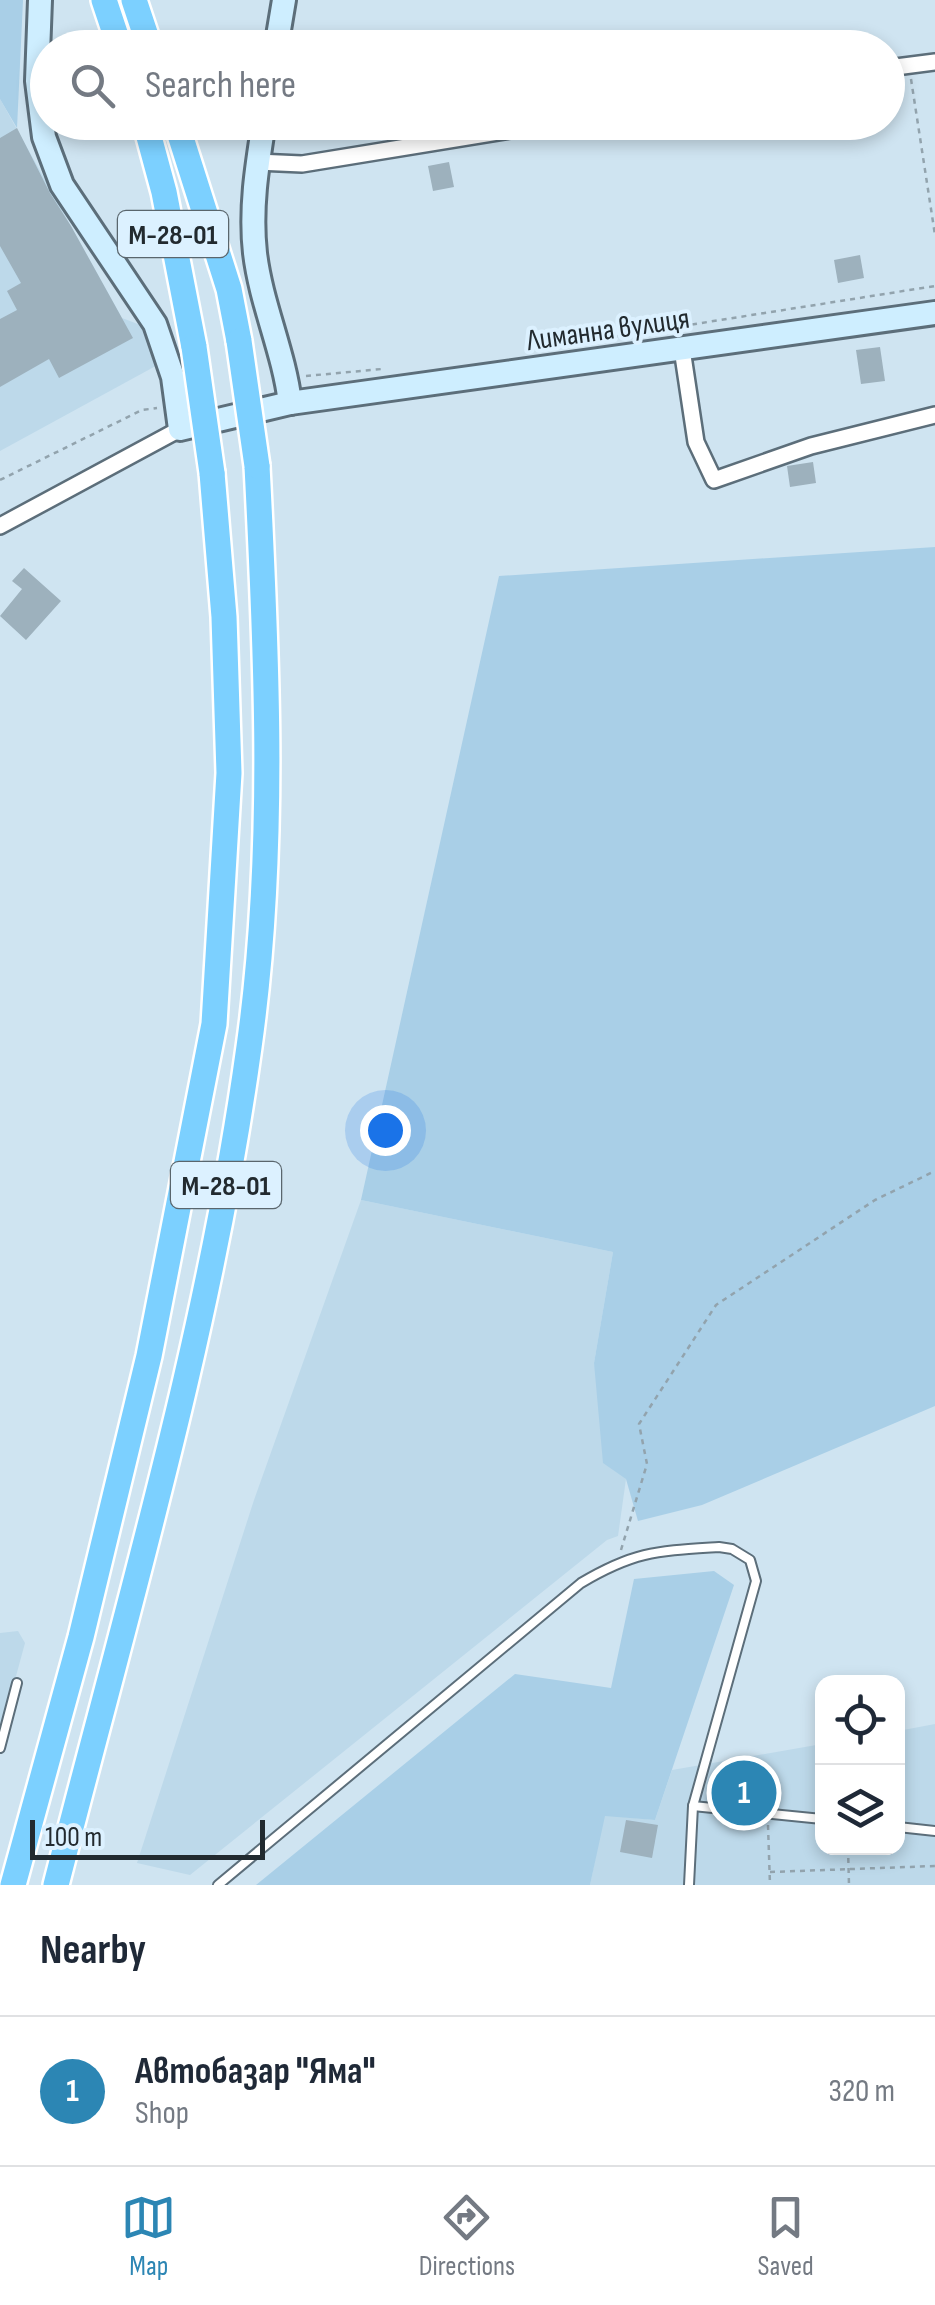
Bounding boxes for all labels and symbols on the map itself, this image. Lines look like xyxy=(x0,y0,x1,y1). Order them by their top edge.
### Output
road number: М-28-01 xyxy=(118,211,228,257)
street label: Лиманна вулиця xyxy=(523,301,692,359)
your location xyxy=(360,1105,411,1156)
road number: М-28-01 xyxy=(171,1162,281,1208)
pin: 1 xyxy=(712,1756,776,1830)
scale bar xyxy=(30,1815,265,1860)

